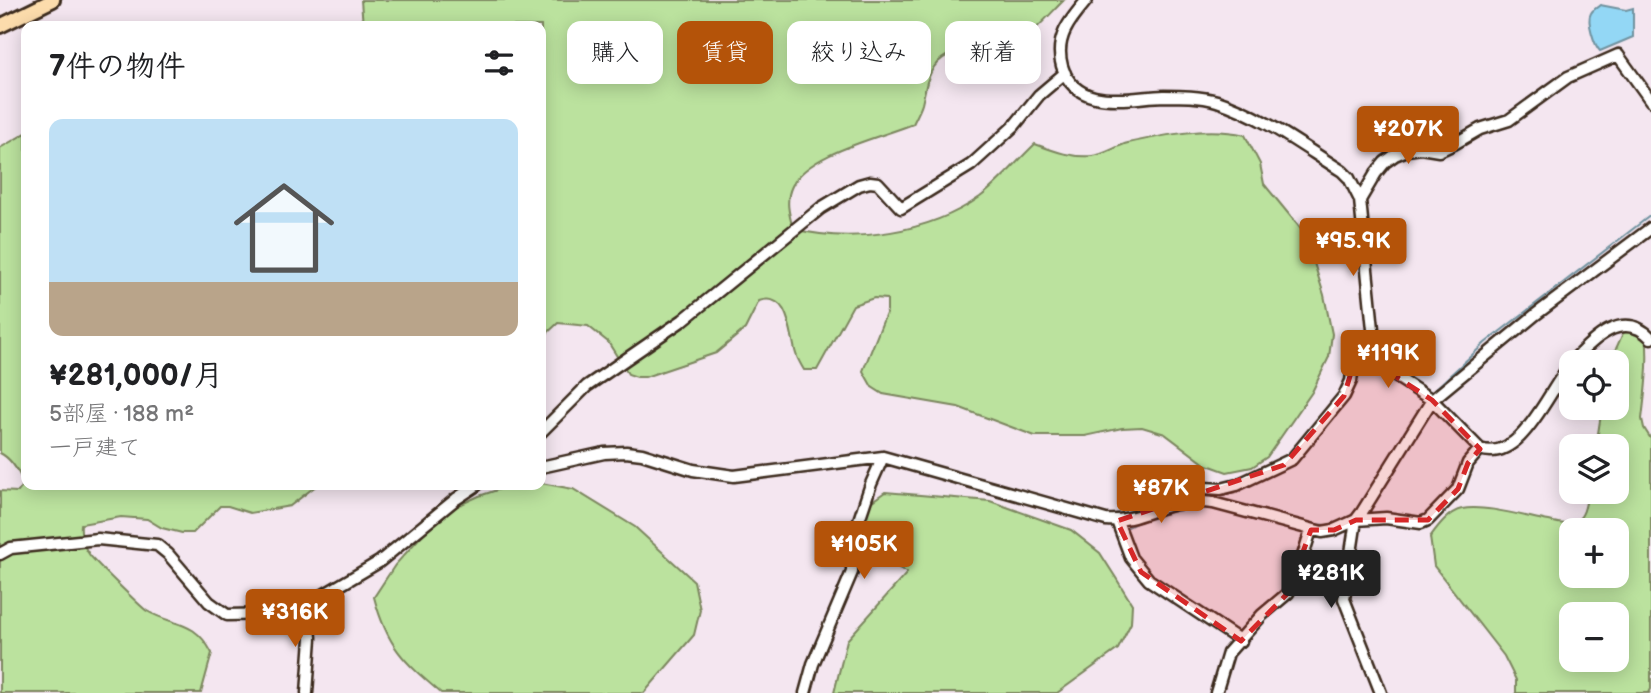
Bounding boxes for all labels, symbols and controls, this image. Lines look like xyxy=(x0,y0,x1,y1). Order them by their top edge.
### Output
chip: 購入 xyxy=(567,21,663,84)
chip: 賃貸 xyxy=(677,21,773,84)
chip: 絞り込み xyxy=(787,21,931,84)
chip: 新着 xyxy=(945,21,1041,84)
icon: filters xyxy=(480,44,518,82)
text: 7件の物件 xyxy=(49,49,186,85)
pin: ¥207K xyxy=(1359,106,1457,166)
text: ¥207K xyxy=(1373,115,1443,143)
icon: home xyxy=(221,165,347,291)
pin: ¥95.9K xyxy=(1296,218,1410,278)
text: ¥95.9K xyxy=(1315,227,1391,255)
pin: ¥119K xyxy=(1339,330,1437,390)
text: ¥119K xyxy=(1357,339,1419,367)
map controls xyxy=(1559,350,1629,672)
button: locate xyxy=(1559,350,1629,420)
text: ¥281,000/月 xyxy=(49,358,223,394)
text: 5部屋 · 188 m² xyxy=(49,400,194,428)
text: 一戸建て xyxy=(49,434,141,462)
button: layers xyxy=(1559,434,1629,504)
pin: ¥87K xyxy=(1120,466,1202,525)
text: ¥87K xyxy=(1133,474,1189,502)
button: + xyxy=(1559,518,1629,588)
pin: ¥105K xyxy=(815,522,913,581)
text: ¥105K xyxy=(830,530,898,558)
pin: ¥281K xyxy=(1282,550,1380,610)
text: ¥281K xyxy=(1297,559,1365,587)
pin: ¥316K xyxy=(246,590,344,649)
text: ¥316K xyxy=(262,598,328,626)
button: − xyxy=(1559,602,1629,672)

